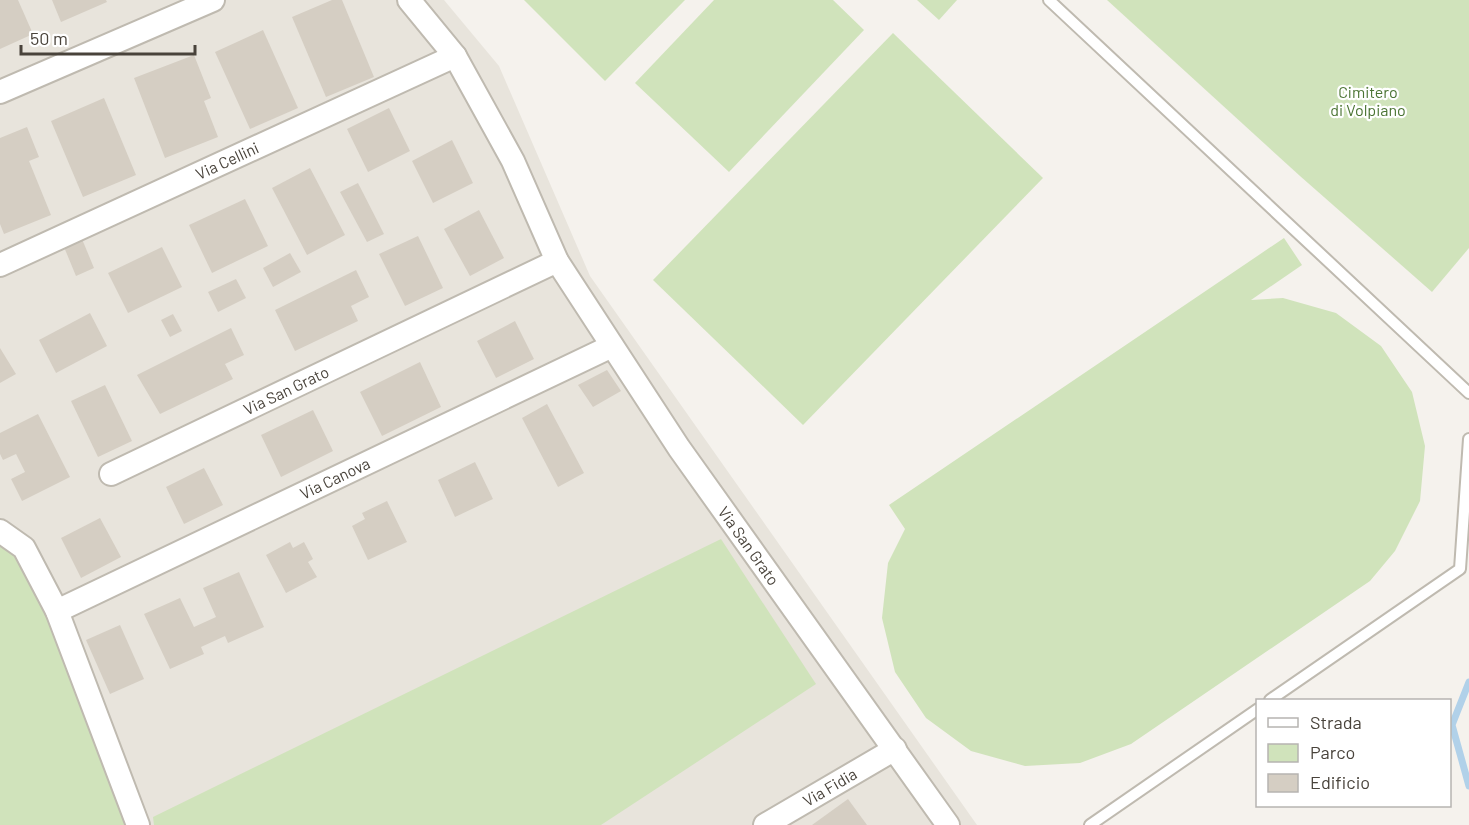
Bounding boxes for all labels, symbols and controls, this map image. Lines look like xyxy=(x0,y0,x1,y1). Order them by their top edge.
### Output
scale bar xyxy=(21,18,195,56)
text: 50 m xyxy=(30,27,68,49)
park label: Cimitero di Volpiano xyxy=(1330,82,1406,119)
street label: Via Cellini xyxy=(192,138,262,183)
street label: Via San Grato xyxy=(240,361,332,418)
street label: Via Canova xyxy=(297,453,373,503)
street label: Via San Grato xyxy=(715,502,784,589)
legend xyxy=(1256,699,1451,807)
text: Strada xyxy=(1310,711,1362,733)
text: Parco xyxy=(1310,741,1355,763)
street label: Via Fidia xyxy=(799,764,860,810)
text: Edificio xyxy=(1310,771,1370,793)

